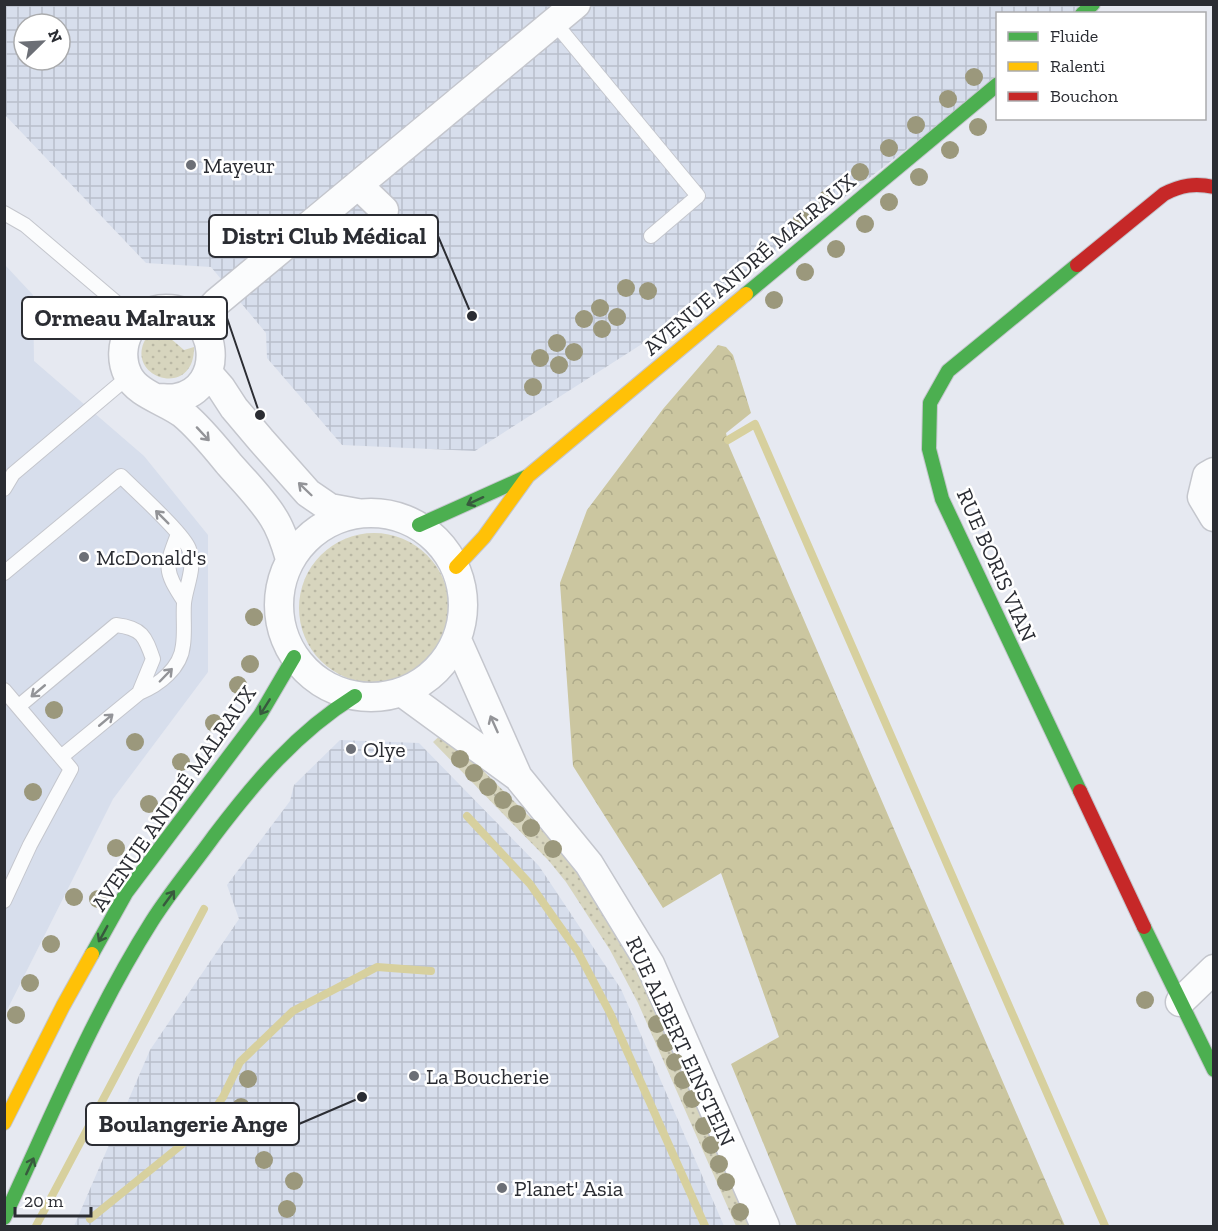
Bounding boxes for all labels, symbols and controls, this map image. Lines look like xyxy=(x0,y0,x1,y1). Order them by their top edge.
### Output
north arrow xyxy=(12,12,72,72)
legend xyxy=(996,12,1206,120)
text: Fluide xyxy=(1050,25,1098,47)
text: N xyxy=(44,27,66,46)
text: Ralenti xyxy=(1050,55,1105,77)
text: Bouchon xyxy=(1050,85,1119,107)
place label: Mayeur xyxy=(203,152,275,179)
marker: Mayeur xyxy=(184,158,198,172)
street label: AVENUE ANDRÉ MALRAUX xyxy=(638,168,861,361)
callout: Distri Club Médical xyxy=(209,215,438,257)
text: Distri Club Médical xyxy=(222,221,426,250)
callout: Ormeau Malraux xyxy=(22,297,227,339)
text: Ormeau Malraux xyxy=(34,303,216,332)
one-way arrow xyxy=(196,427,210,442)
one-way arrow xyxy=(298,481,313,496)
street label: RUE BORIS VIAN xyxy=(951,485,1042,646)
one-way arrow xyxy=(467,496,485,508)
one-way arrow xyxy=(154,509,169,524)
place label: McDonald's xyxy=(96,544,206,571)
marker: McDonald's xyxy=(77,550,91,564)
one-way arrow xyxy=(159,668,173,683)
street label: AVENUE ANDRÉ MALRAUX xyxy=(85,680,262,916)
one-way arrow xyxy=(30,684,46,697)
one-way arrow xyxy=(258,698,270,715)
one-way arrow xyxy=(98,714,114,727)
one-way arrow xyxy=(488,715,499,733)
place label: Olye xyxy=(363,736,406,763)
marker: Olye xyxy=(344,742,358,756)
one-way arrow xyxy=(163,891,175,907)
one-way arrow xyxy=(97,925,108,943)
street label: RUE ALBERT EINSTEIN xyxy=(620,932,741,1150)
place label: La Boucherie xyxy=(426,1063,549,1090)
marker: La Boucherie xyxy=(407,1069,421,1083)
callout: Boulangerie Ange xyxy=(86,1103,299,1145)
text: Boulangerie Ange xyxy=(98,1109,288,1138)
one-way arrow xyxy=(24,1157,36,1175)
place label: Planet' Asia xyxy=(514,1175,624,1202)
scale bar xyxy=(15,1180,92,1218)
marker: Planet' Asia xyxy=(495,1181,509,1195)
text: 20 m xyxy=(24,1190,64,1212)

